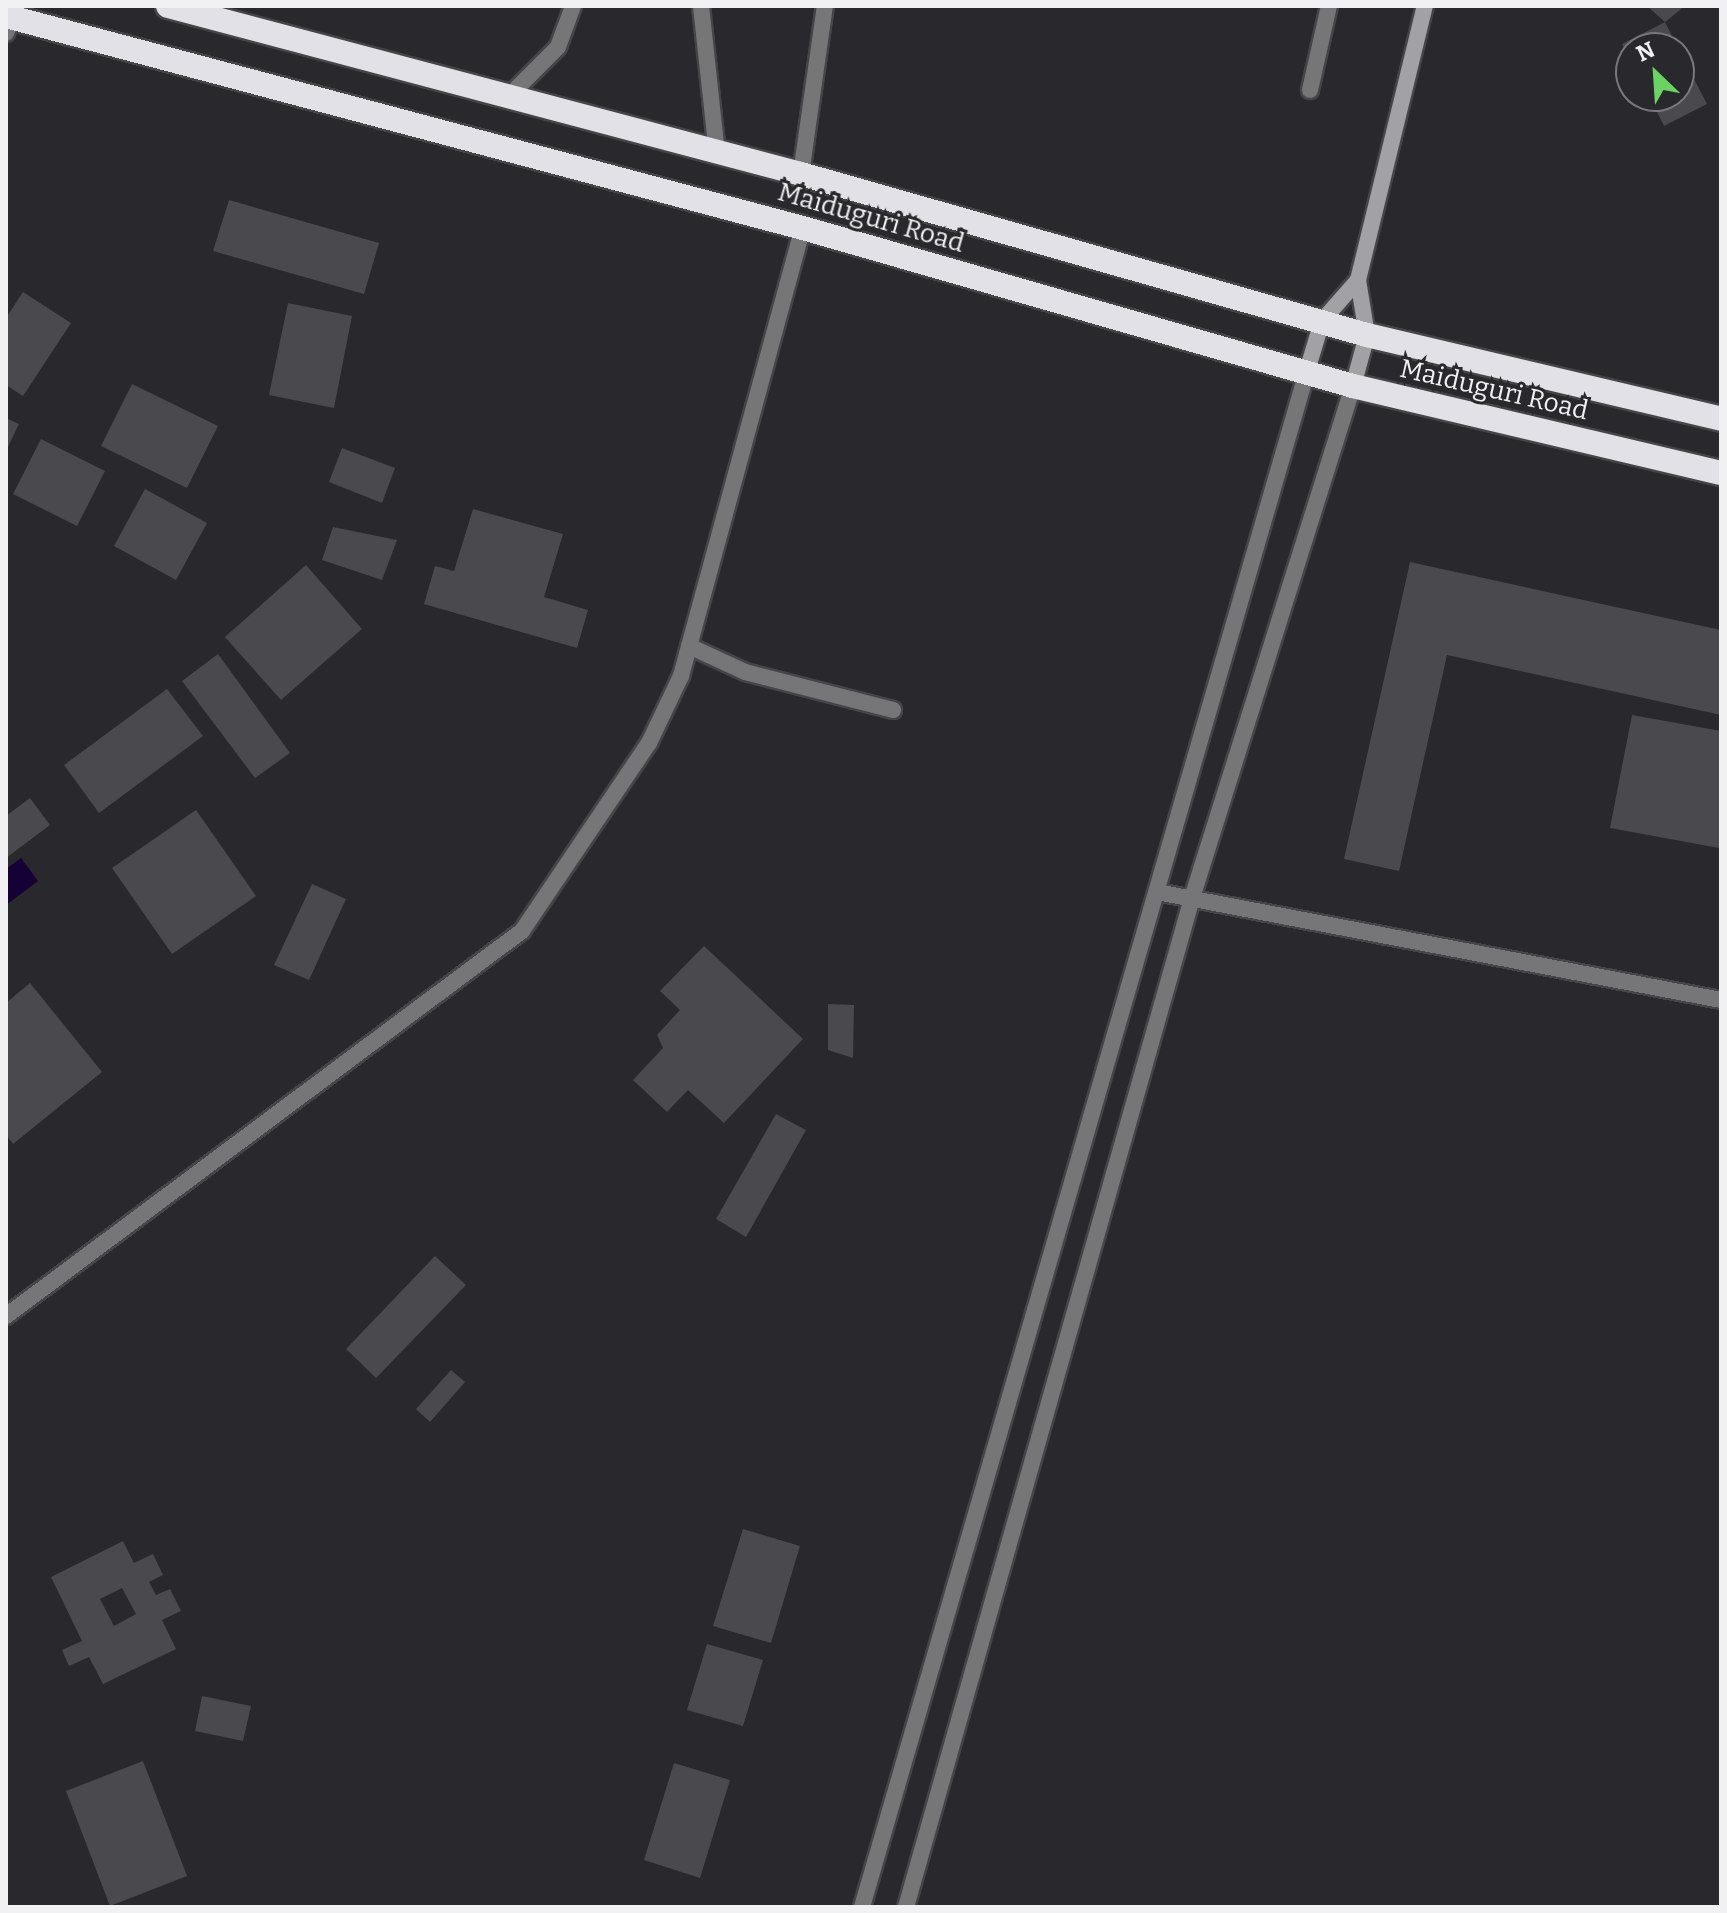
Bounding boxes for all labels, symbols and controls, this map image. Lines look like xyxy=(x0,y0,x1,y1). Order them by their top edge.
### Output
north arrow xyxy=(1615,32,1695,112)
text: N xyxy=(1632,36,1659,67)
street label: Maiduguri Road xyxy=(774,177,968,259)
street label: Maiduguri Road xyxy=(1397,353,1591,427)

